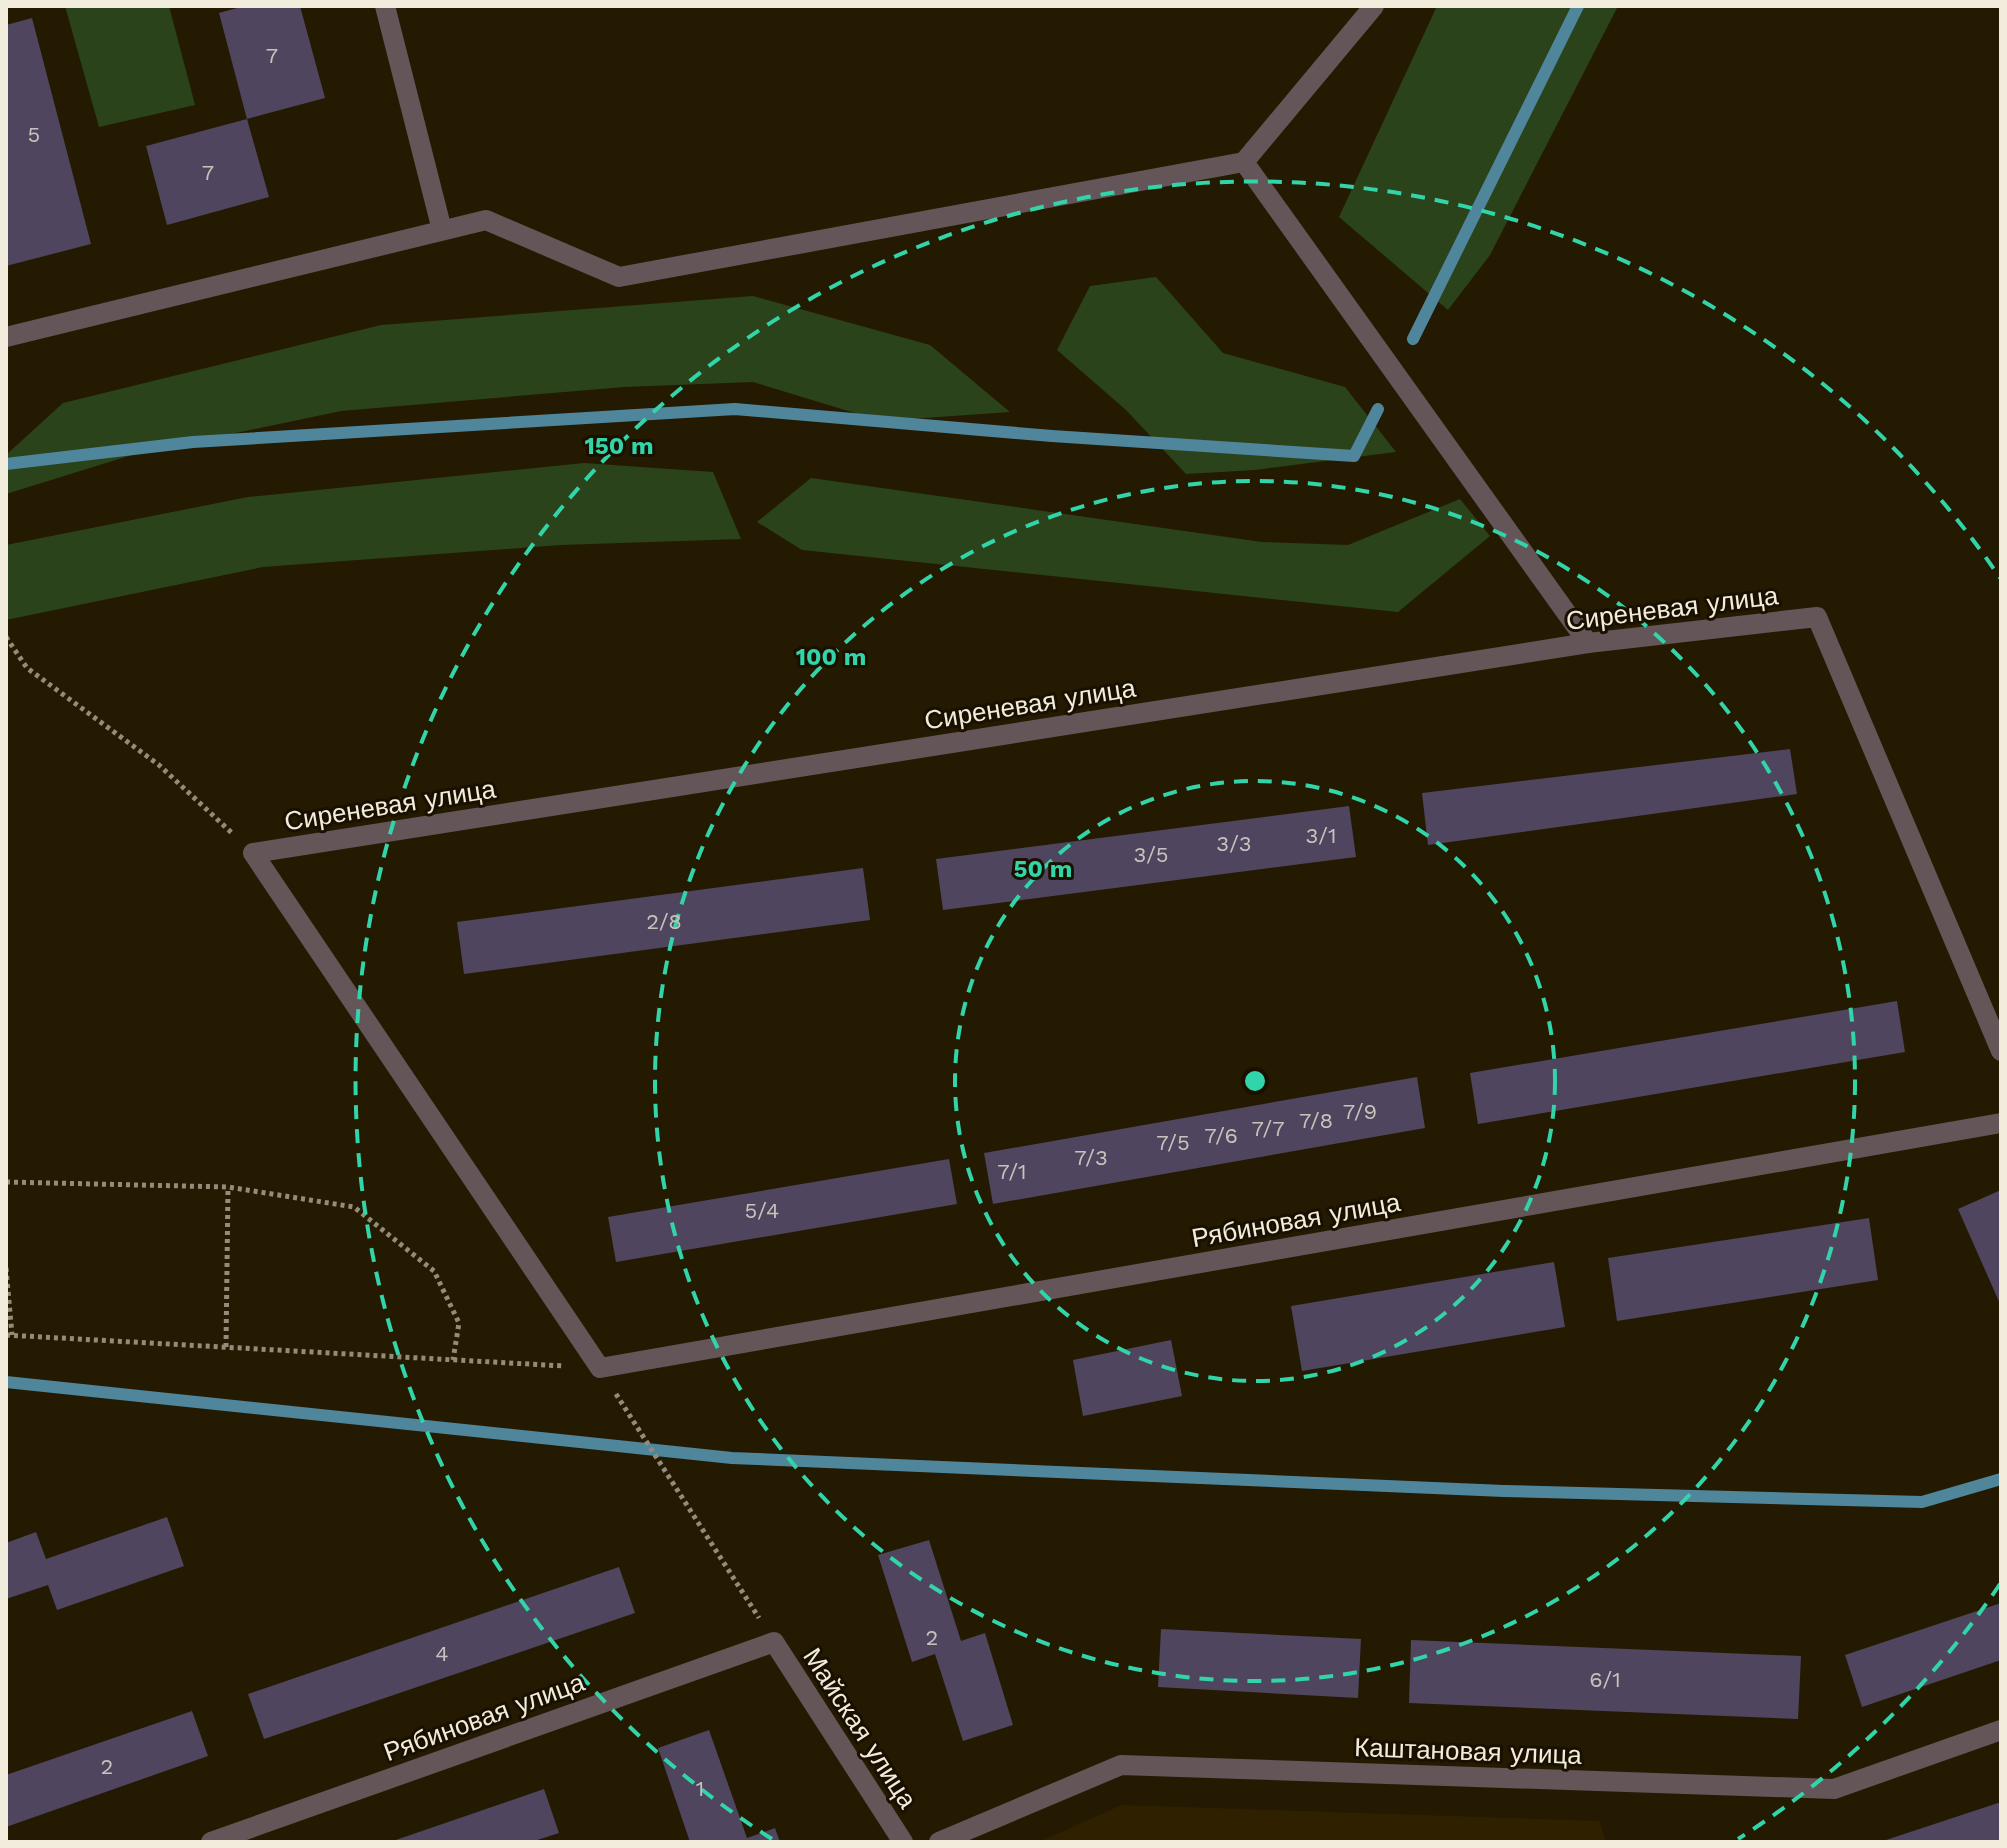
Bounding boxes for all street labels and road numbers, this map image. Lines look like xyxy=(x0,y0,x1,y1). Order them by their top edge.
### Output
street label: Сиреневая улица xyxy=(1564,580,1780,636)
street label: Сиреневая улица xyxy=(922,672,1138,736)
street label: Сиреневая улица xyxy=(282,773,498,837)
street label: Рябиновая улица xyxy=(1189,1187,1403,1253)
street label: Майская улица xyxy=(797,1642,923,1814)
street label: Рябиновая улица xyxy=(380,1667,589,1767)
street label: Каштановая улица xyxy=(1354,1732,1583,1770)

